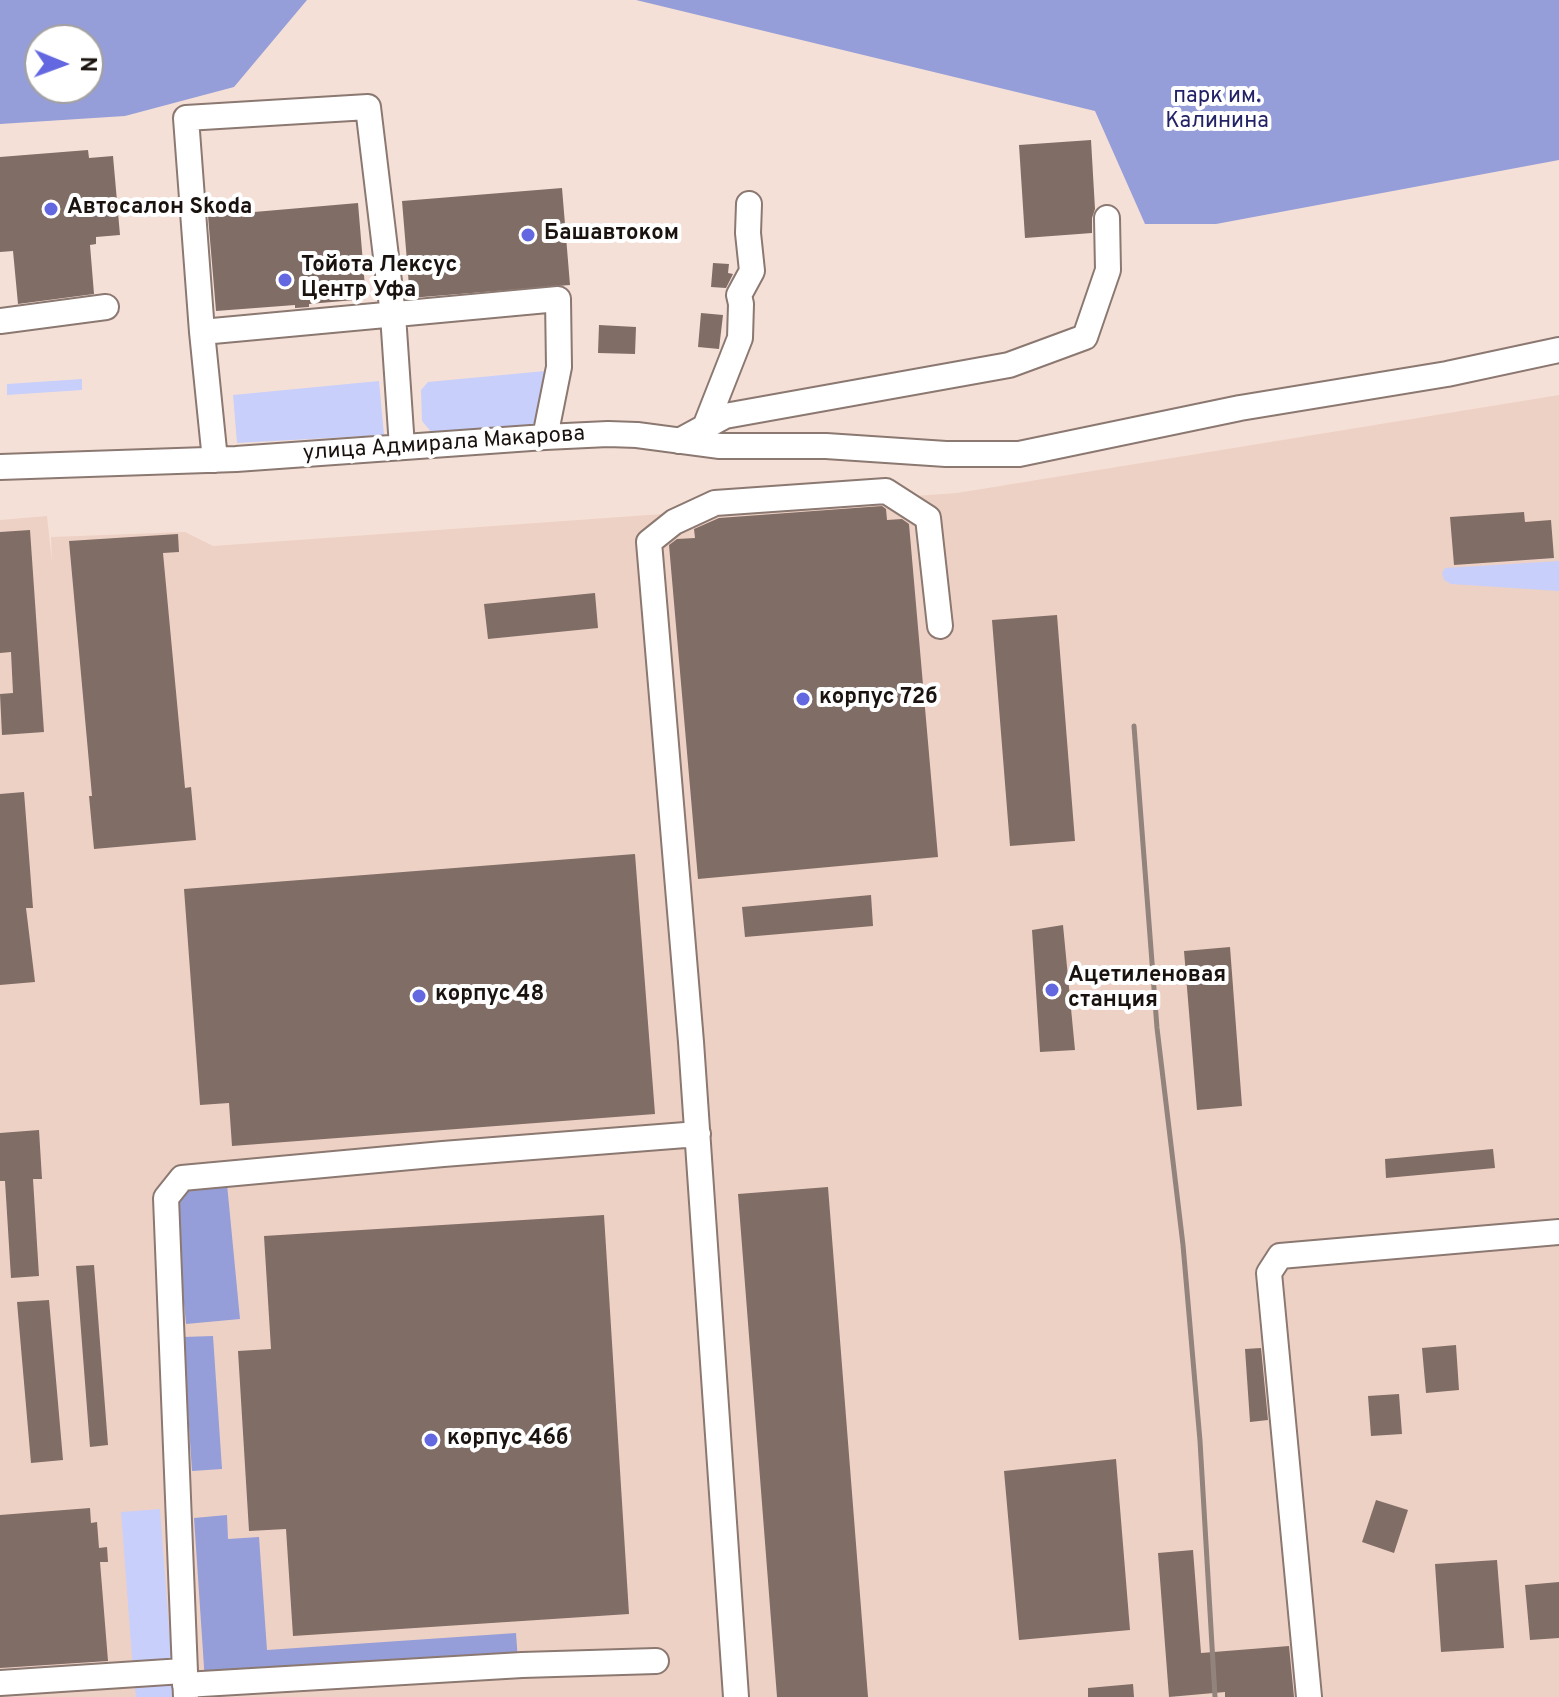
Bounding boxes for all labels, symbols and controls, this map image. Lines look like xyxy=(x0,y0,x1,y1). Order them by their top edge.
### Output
north arrow xyxy=(24,24,104,104)
text: N xyxy=(73,56,100,73)
park label: парк им. Калинина xyxy=(1165,85,1269,136)
place label: Автосалон Skoda xyxy=(67,196,252,222)
marker: Автосалон Skoda xyxy=(42,200,60,218)
place label: Башавтоком xyxy=(544,222,679,248)
marker: Башавтоком xyxy=(519,226,537,244)
place label: Тойота Лексус Центр Уфа xyxy=(301,254,457,306)
marker: Тойота Лексус Центр Уфа xyxy=(276,271,294,289)
street label: улица Адмирала Макарова xyxy=(302,422,586,468)
place label: корпус 72б xyxy=(819,686,938,712)
marker: корпус 72б xyxy=(794,690,812,708)
place label: Ацетиленовая станция xyxy=(1068,964,1226,1016)
marker: Ацетиленовая станция xyxy=(1043,981,1061,999)
place label: корпус 48 xyxy=(435,983,544,1009)
marker: корпус 48 xyxy=(410,987,428,1005)
place label: корпус 46б xyxy=(447,1427,568,1453)
marker: корпус 46б xyxy=(422,1431,440,1449)

